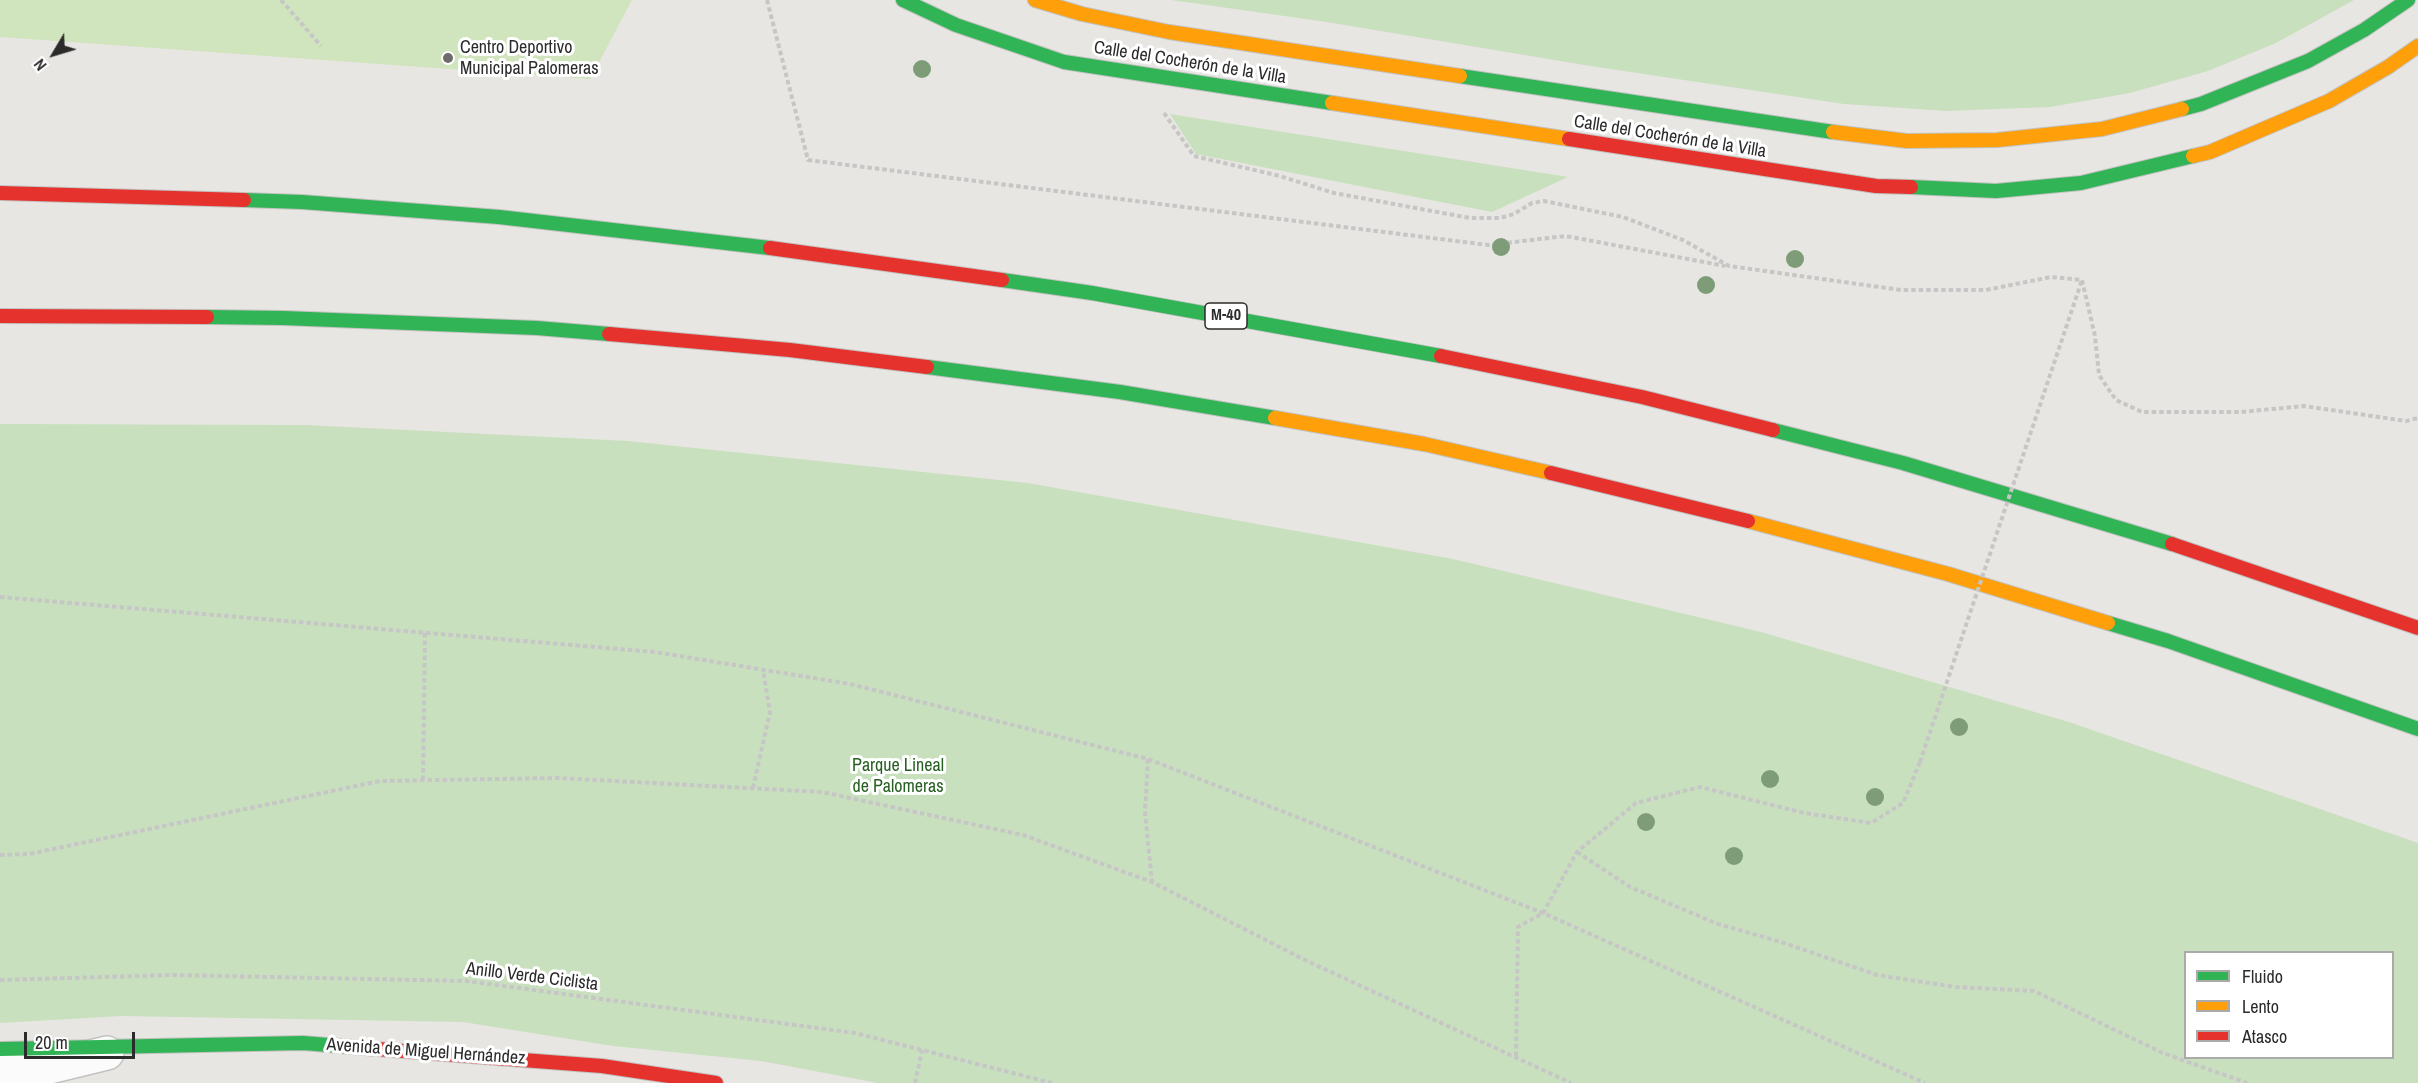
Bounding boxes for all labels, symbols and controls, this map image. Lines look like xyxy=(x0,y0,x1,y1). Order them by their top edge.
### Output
north arrow xyxy=(24,24,84,84)
place label: Centro Deportivo Municipal Palomeras xyxy=(460,37,599,80)
street label: Calle del Cocherón de la Villa xyxy=(1092,37,1288,89)
marker: Centro Deportivo Municipal Palomeras xyxy=(441,51,455,65)
text: N xyxy=(28,55,51,76)
street label: Calle del Cocherón de la Villa xyxy=(1572,111,1768,163)
road number: M-40 xyxy=(1205,303,1247,329)
park label: Parque Lineal de Palomeras xyxy=(852,755,944,798)
legend xyxy=(2184,951,2394,1059)
street label: Anillo Verde Ciclista xyxy=(465,958,599,996)
text: Fluido xyxy=(2242,964,2283,989)
text: Lento xyxy=(2242,994,2279,1019)
scale bar xyxy=(27,1020,138,1058)
text: Atasco xyxy=(2242,1024,2287,1049)
text: 20 m xyxy=(35,1030,68,1055)
street label: Avenida de Miguel Hernández xyxy=(326,1034,526,1070)

